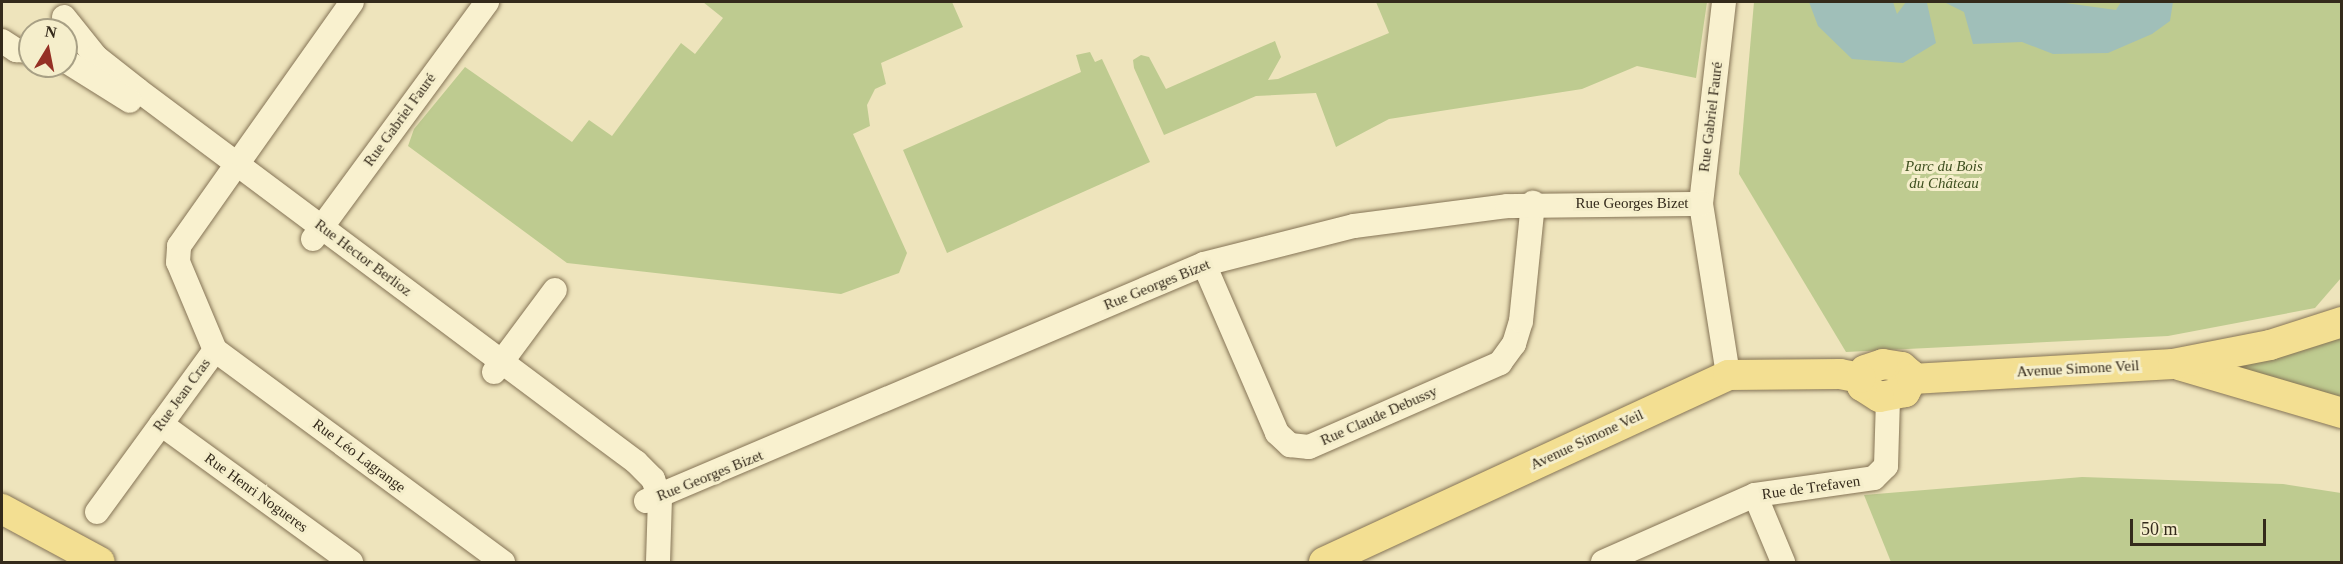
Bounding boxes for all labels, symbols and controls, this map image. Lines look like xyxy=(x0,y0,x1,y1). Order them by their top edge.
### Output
north arrow xyxy=(18,18,78,78)
text: N xyxy=(44,22,58,41)
street label: Rue Gabriel Fauré xyxy=(1695,61,1727,173)
street label: Rue Gabriel Fauré xyxy=(360,70,440,170)
park label: Parc du Bois du Château xyxy=(1905,157,1983,192)
street label: Rue Georges Bizet xyxy=(1575,195,1689,213)
street label: Rue Hector Berlioz xyxy=(311,216,415,300)
street label: Rue Georges Bizet xyxy=(1101,255,1213,315)
street label: Rue Jean Cras xyxy=(149,355,215,435)
street label: Avenue Simone Veil xyxy=(2016,357,2140,381)
street label: Rue Claude Debussy xyxy=(1318,382,1440,450)
street label: Avenue Simone Veil xyxy=(1527,406,1647,474)
street label: Rue Léo Lagrange xyxy=(309,415,409,497)
street label: Rue Georges Bizet xyxy=(654,446,766,506)
street label: Rue Henri Nogueres xyxy=(201,449,311,537)
street label: Rue de Trefaven xyxy=(1761,472,1861,504)
scale bar xyxy=(2133,507,2270,545)
text: 50 m xyxy=(2141,519,2178,539)

